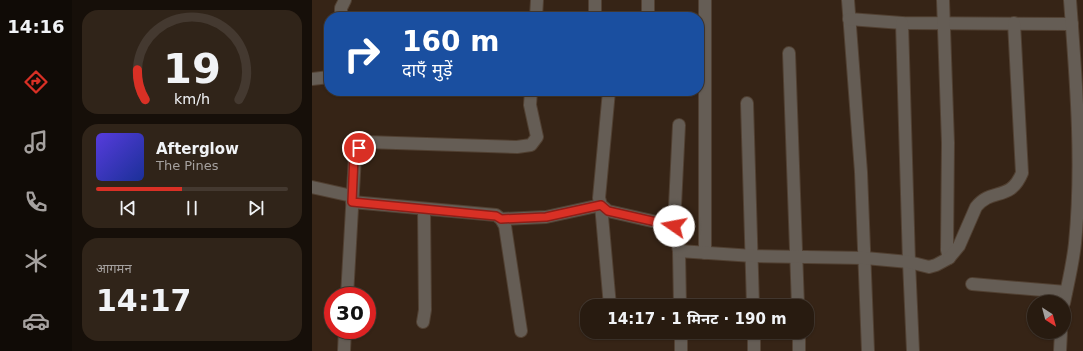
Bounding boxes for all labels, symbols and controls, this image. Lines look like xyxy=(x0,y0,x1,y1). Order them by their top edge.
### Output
text: 14:16 xyxy=(7,16,65,37)
text: 160 m xyxy=(402,25,499,58)
icon: right xyxy=(336,28,388,80)
text: 19 xyxy=(163,44,221,93)
text: दाएँ मुड़ें xyxy=(402,59,452,80)
icon: directions xyxy=(22,68,50,96)
text: km/h xyxy=(174,91,210,107)
icon: music xyxy=(22,128,50,156)
pin xyxy=(342,131,376,165)
icon: arrive xyxy=(348,137,370,159)
text: Afterglow xyxy=(156,140,239,158)
text: The Pines xyxy=(156,158,219,173)
icon: phone xyxy=(22,188,50,216)
icon: previous xyxy=(117,197,139,219)
icon: pause xyxy=(181,197,203,219)
icon: next xyxy=(245,197,267,219)
position arrow xyxy=(653,205,695,247)
icon: climate xyxy=(22,247,50,275)
text: आगमन xyxy=(96,261,132,276)
text: 14:17 xyxy=(96,283,192,318)
speed limit sign: 30 xyxy=(324,287,376,339)
north arrow xyxy=(1027,295,1071,339)
map controls xyxy=(1027,295,1071,339)
icon: car xyxy=(22,307,50,335)
text: 14:17 · 1 मिनट · 190 m xyxy=(607,310,787,328)

